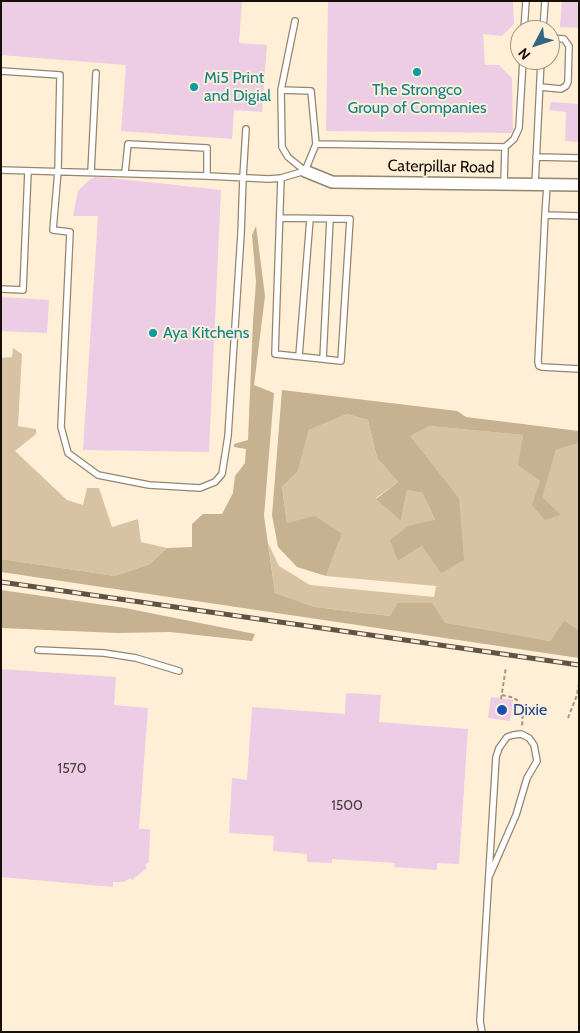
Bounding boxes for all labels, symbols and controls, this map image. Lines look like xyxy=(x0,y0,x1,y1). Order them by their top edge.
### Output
north arrow xyxy=(510,20,560,70)
text: N xyxy=(514,44,534,64)
marker: The Strongco Group of Companies xyxy=(411,66,423,78)
place label: Mi5 Print and Digial xyxy=(204,68,271,106)
place label: The Strongco Group of Companies xyxy=(347,80,487,118)
marker: Mi5 Print and Digial xyxy=(188,81,200,93)
street label: Caterpillar Road xyxy=(387,156,495,178)
place label: Aya Kitchens xyxy=(163,323,249,343)
marker: Aya Kitchens xyxy=(147,327,159,339)
place label: Dixie xyxy=(513,700,547,720)
marker: Dixie xyxy=(495,703,509,717)
house number: 1570 xyxy=(58,761,86,777)
house number: 1500 xyxy=(331,798,363,814)

